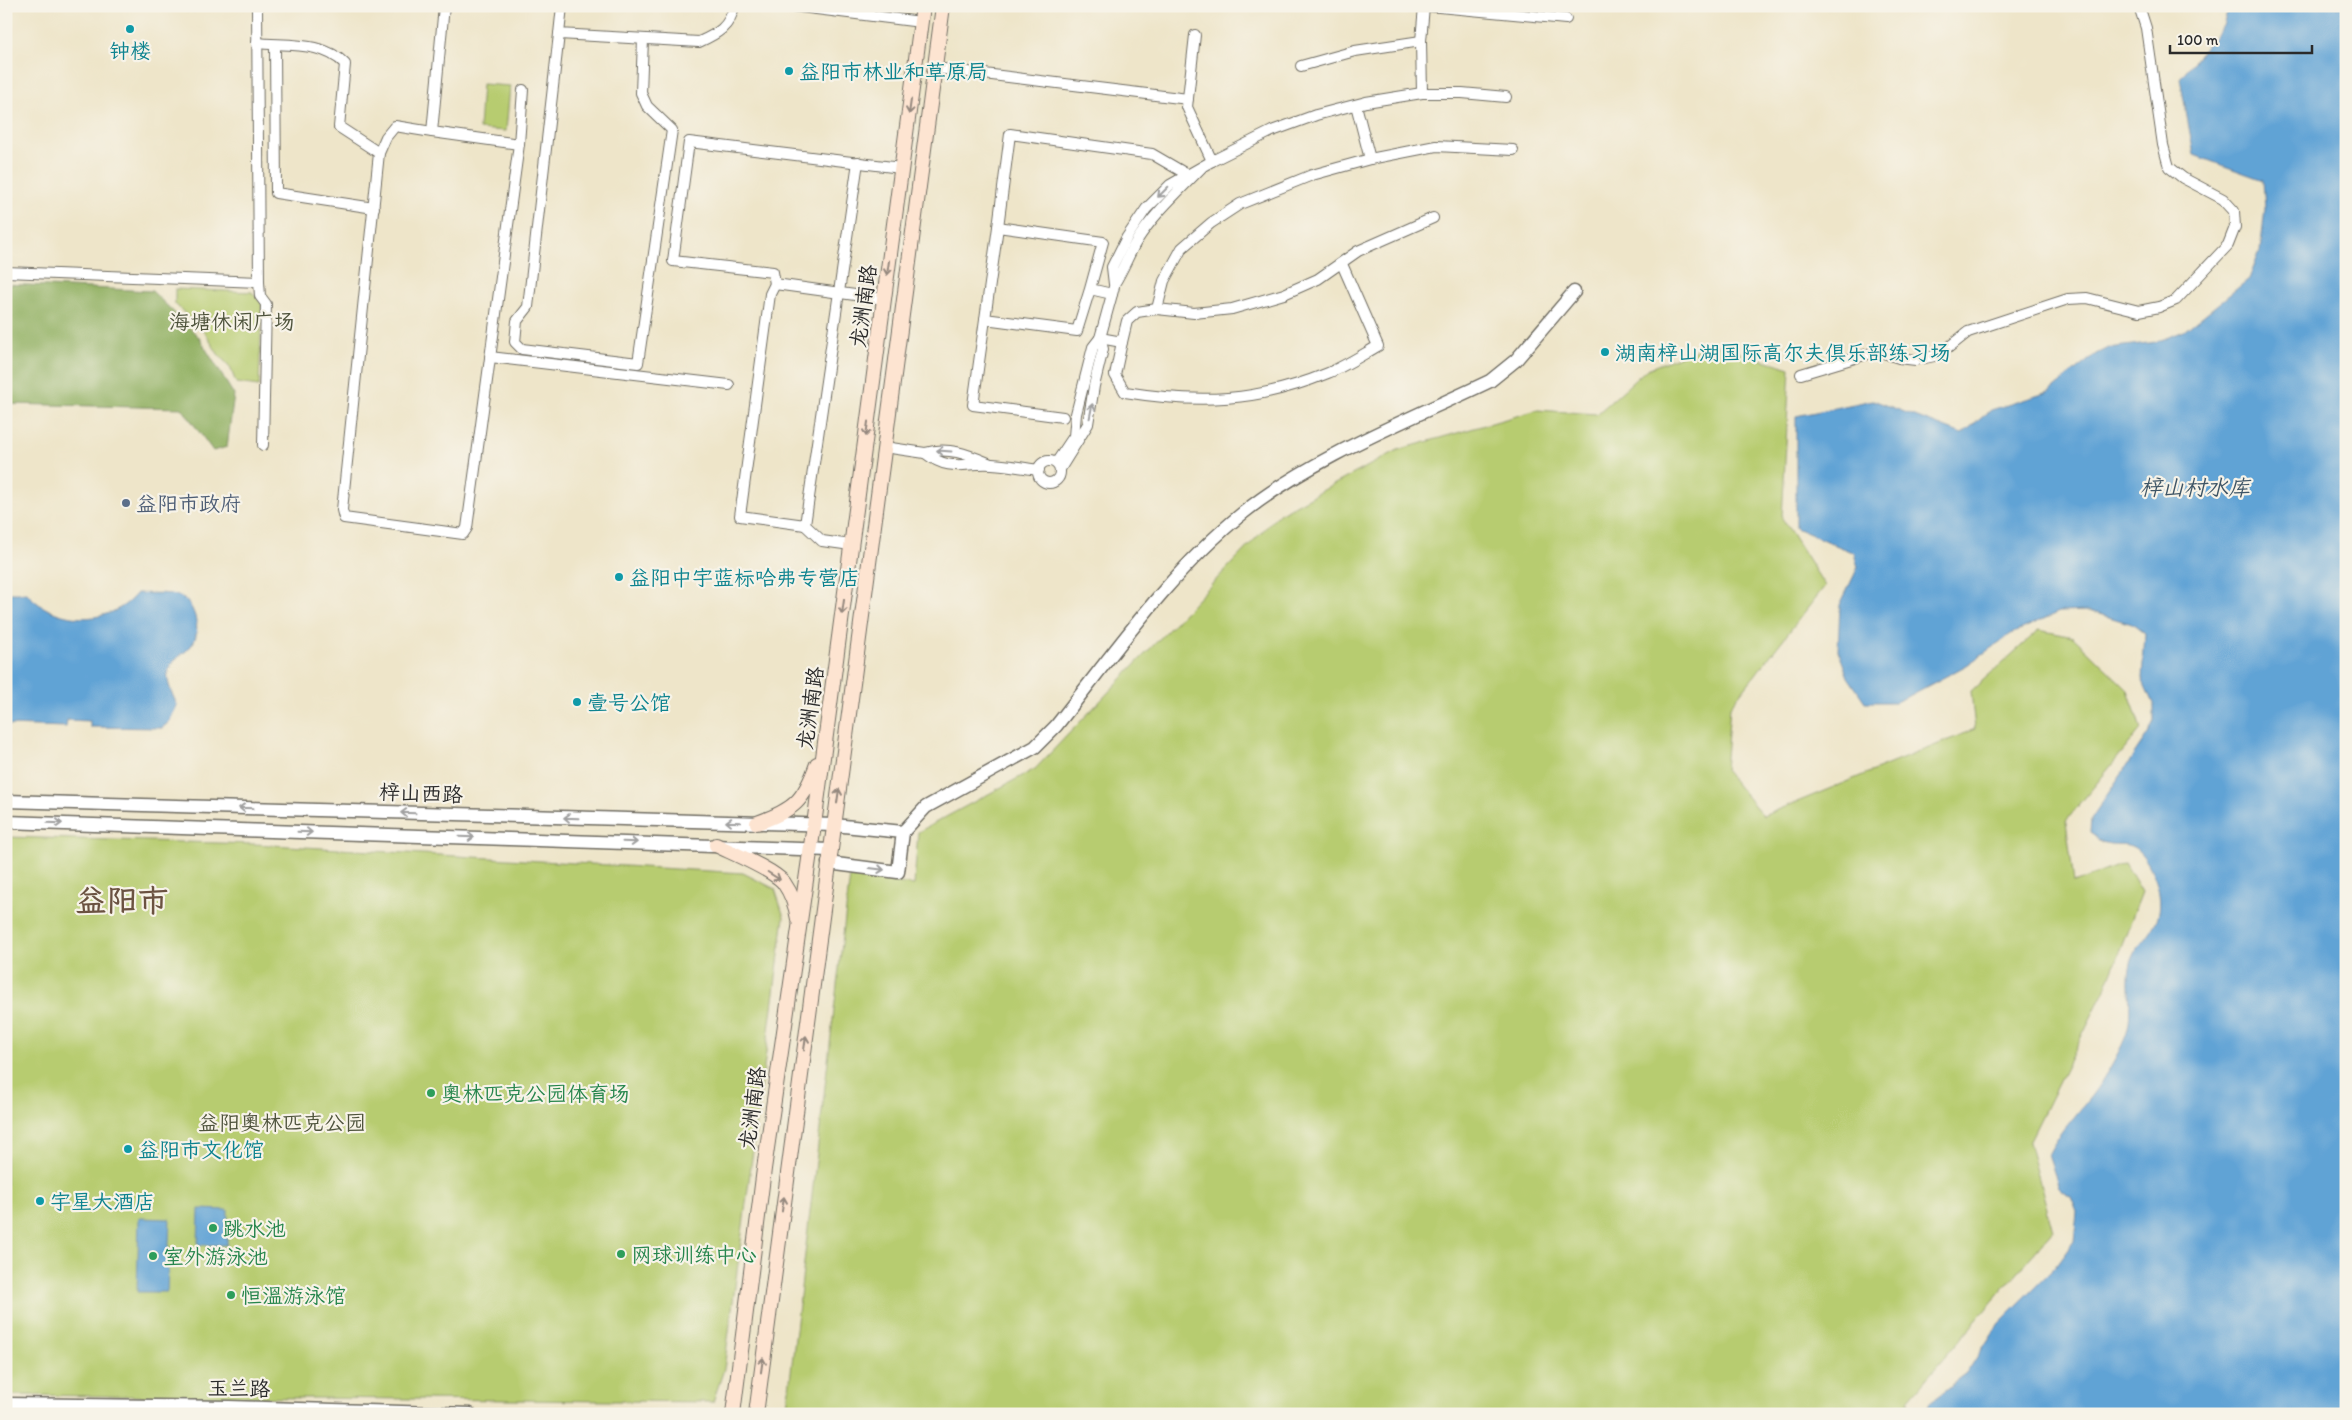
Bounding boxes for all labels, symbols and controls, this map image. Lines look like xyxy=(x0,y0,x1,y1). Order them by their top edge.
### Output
scale bar xyxy=(2170,22,2312,54)
marker: 钟楼 xyxy=(124,23,136,35)
text: 100 m xyxy=(2177,31,2219,49)
place label: 钟楼 xyxy=(109,38,151,63)
place label: 益阳市林业和草原局 xyxy=(799,59,988,84)
marker: 益阳市林业和草原局 xyxy=(783,65,795,77)
one-way arrow xyxy=(904,98,914,114)
one-way arrow xyxy=(1156,186,1169,198)
one-way arrow xyxy=(883,259,893,275)
street label: 龙洲南路 xyxy=(845,263,881,349)
park label: 海塘休闲广场 xyxy=(169,309,295,334)
place label: 湖南梓山湖国际高尔夫俱乐部练习场 xyxy=(1615,340,1951,365)
marker: 湖南梓山湖国际高尔夫俱乐部练习场 xyxy=(1599,346,1611,358)
one-way arrow xyxy=(1086,404,1096,420)
one-way arrow xyxy=(862,420,872,436)
one-way arrow xyxy=(937,446,953,455)
water label: 梓山村水库 xyxy=(2140,474,2252,501)
place label: 益阳市政府 xyxy=(136,491,241,516)
marker: 益阳市政府 xyxy=(120,497,132,509)
place label: 益阳中宇蓝标哈弗专营店 xyxy=(629,565,860,590)
marker: 益阳中宇蓝标哈弗专营店 xyxy=(613,571,625,583)
one-way arrow xyxy=(838,599,848,615)
street label: 龙洲南路 xyxy=(792,665,828,751)
place label: 壹号公馆 xyxy=(587,690,671,715)
marker: 壹号公馆 xyxy=(571,696,583,708)
street label: 梓山西路 xyxy=(379,779,463,807)
one-way arrow xyxy=(833,788,843,804)
one-way arrow xyxy=(238,803,254,813)
one-way arrow xyxy=(400,808,416,817)
one-way arrow xyxy=(563,813,579,822)
one-way arrow xyxy=(725,818,741,827)
one-way arrow xyxy=(47,819,63,828)
one-way arrow xyxy=(297,827,313,836)
one-way arrow xyxy=(459,832,475,842)
one-way arrow xyxy=(621,838,637,847)
one-way arrow xyxy=(868,864,884,874)
one-way arrow xyxy=(767,872,781,882)
district label: 益阳市 xyxy=(76,882,169,919)
one-way arrow xyxy=(800,1036,810,1052)
street label: 龙洲南路 xyxy=(734,1065,770,1151)
place label: 奥林匹克公园体育场 xyxy=(441,1081,630,1106)
marker: 奥林匹克公园体育场 xyxy=(425,1087,437,1099)
park label: 益阳奥林匹克公园 xyxy=(198,1110,366,1135)
place label: 益阳市文化馆 xyxy=(138,1137,264,1162)
marker: 益阳市文化馆 xyxy=(122,1143,134,1155)
place label: 宇星大酒店 xyxy=(50,1189,155,1214)
marker: 宇星大酒店 xyxy=(34,1195,46,1207)
one-way arrow xyxy=(779,1197,789,1213)
place label: 跳水池 xyxy=(223,1216,286,1241)
marker: 跳水池 xyxy=(207,1222,219,1234)
place label: 网球训练中心 xyxy=(631,1242,757,1267)
place label: 室外游泳池 xyxy=(163,1244,268,1269)
marker: 网球训练中心 xyxy=(615,1248,627,1260)
marker: 室外游泳池 xyxy=(147,1250,159,1262)
place label: 恒温游泳馆 xyxy=(241,1283,346,1308)
marker: 恒温游泳馆 xyxy=(225,1289,237,1301)
one-way arrow xyxy=(757,1358,767,1374)
street label: 玉兰路 xyxy=(207,1375,271,1401)

